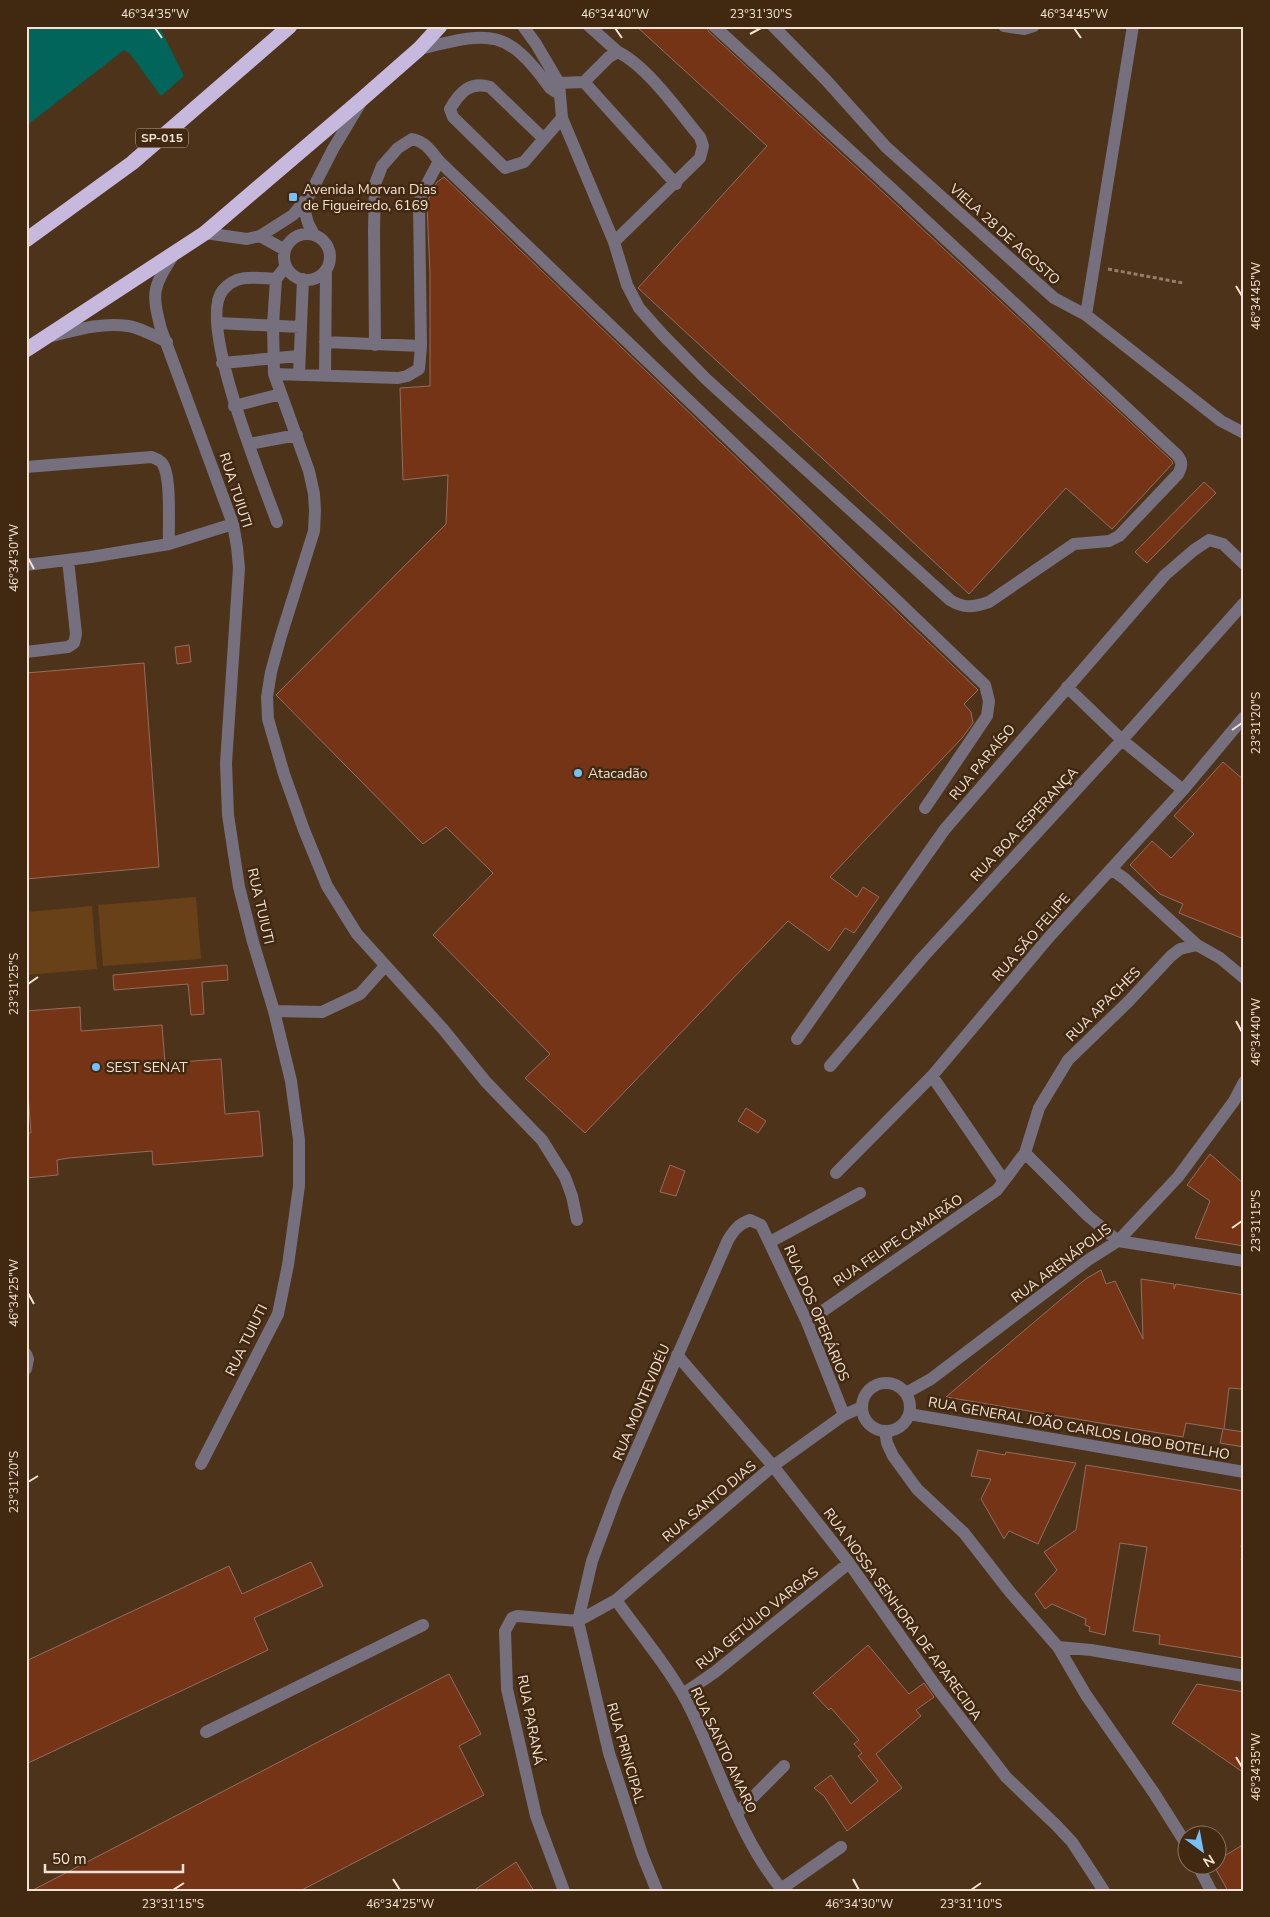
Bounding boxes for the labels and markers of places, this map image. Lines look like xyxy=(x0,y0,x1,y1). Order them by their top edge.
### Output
place label: Avenida Morvan Dias de Figueiredo, 6169 xyxy=(303,180,437,215)
marker: Avenida Morvan Dias de Figueiredo, 6169 xyxy=(287,191,299,203)
place label: Atacadão xyxy=(588,764,648,783)
marker: Atacadão xyxy=(572,767,584,779)
place label: SEST SENAT xyxy=(106,1058,188,1077)
marker: SEST SENAT xyxy=(90,1061,102,1073)

